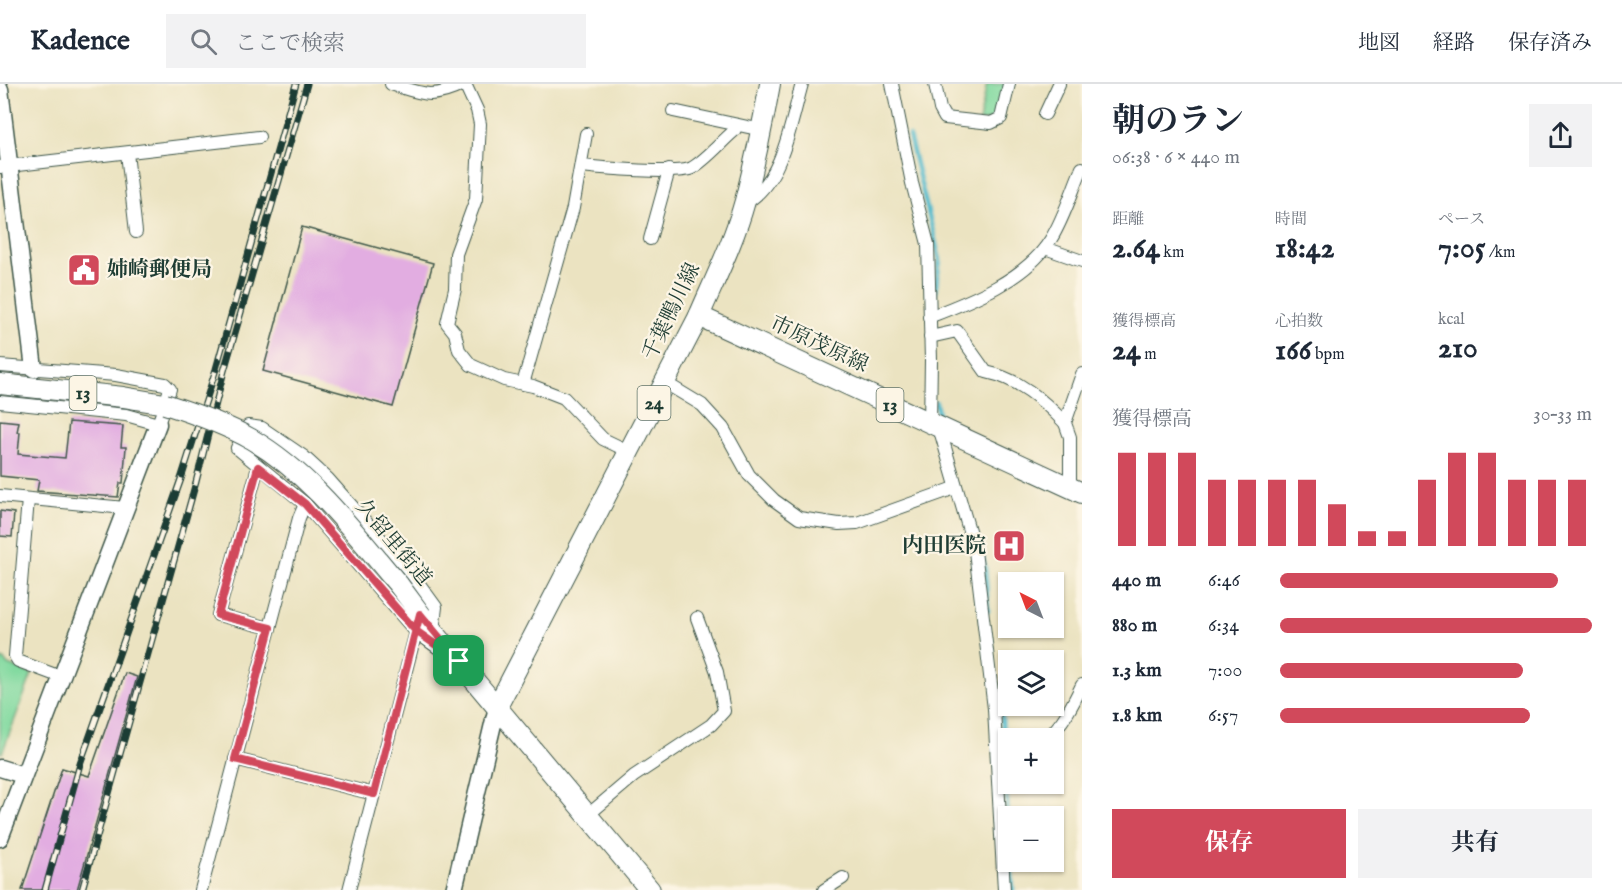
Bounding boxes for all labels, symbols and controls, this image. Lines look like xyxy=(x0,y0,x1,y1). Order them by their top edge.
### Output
search box xyxy=(166,14,586,68)
text: Kadence xyxy=(30,24,130,59)
icon: search xyxy=(187,25,220,58)
text: ここで検索 xyxy=(235,30,345,58)
text: 地図 xyxy=(1358,30,1400,57)
text: 経路 xyxy=(1433,30,1475,57)
text: 保存済み xyxy=(1508,30,1592,57)
text: 朝のラン xyxy=(1112,101,1244,143)
button: share xyxy=(1529,104,1592,167)
text: 06:38 · 6 × 440 m xyxy=(1112,145,1240,170)
text: 距離 xyxy=(1112,210,1144,230)
text: 時間 xyxy=(1275,210,1307,230)
text: ペース xyxy=(1438,210,1485,230)
text: 2.64 xyxy=(1112,230,1160,268)
text: 18:42 xyxy=(1275,230,1335,268)
text: 7:05 xyxy=(1438,230,1486,268)
text: km xyxy=(1160,243,1184,263)
text: /km xyxy=(1486,243,1515,263)
public building icon: 姉崎郵便局 xyxy=(66,252,102,288)
place label: 姉崎郵便局 xyxy=(107,257,212,284)
street label: 千葉鴨川線 xyxy=(637,259,707,365)
text: kcal xyxy=(1438,310,1465,330)
street label: 市原茂原線 xyxy=(766,311,872,379)
text: 獲得標高 xyxy=(1112,312,1176,332)
text: 心拍数 xyxy=(1275,312,1323,332)
text: 210 xyxy=(1438,330,1478,368)
text: 24 xyxy=(1112,332,1141,370)
text: 166 xyxy=(1275,332,1312,370)
text: m xyxy=(1141,345,1157,365)
text: bpm xyxy=(1312,345,1345,365)
road number: 13 xyxy=(70,376,97,410)
road number: 24 xyxy=(638,386,670,420)
road number: 13 xyxy=(876,388,904,422)
text: 30–33 m xyxy=(1533,402,1592,427)
text: 獲得標高 xyxy=(1112,407,1192,432)
street label: 久留里街道 xyxy=(349,494,437,592)
hospital icon: 内田医院 xyxy=(991,528,1027,564)
place label: 内田医院 xyxy=(902,533,986,560)
text: 440 m xyxy=(1112,568,1161,593)
text: 6:46 xyxy=(1208,568,1240,593)
north arrow xyxy=(998,572,1064,638)
map controls xyxy=(998,572,1064,872)
text: 880 m xyxy=(1112,613,1157,638)
text: 6:34 xyxy=(1208,613,1239,638)
pin xyxy=(433,635,484,686)
icon: arrive xyxy=(442,644,475,677)
button: layers xyxy=(998,650,1064,716)
text: 1.3 km xyxy=(1112,658,1162,683)
text: 7:00 xyxy=(1208,658,1242,683)
text: 1.8 km xyxy=(1112,703,1162,728)
text: 6:57 xyxy=(1208,703,1238,728)
button: + xyxy=(998,728,1064,794)
button: − xyxy=(998,806,1064,872)
button: 保存 xyxy=(1112,809,1346,878)
button: 共有 xyxy=(1358,809,1592,878)

